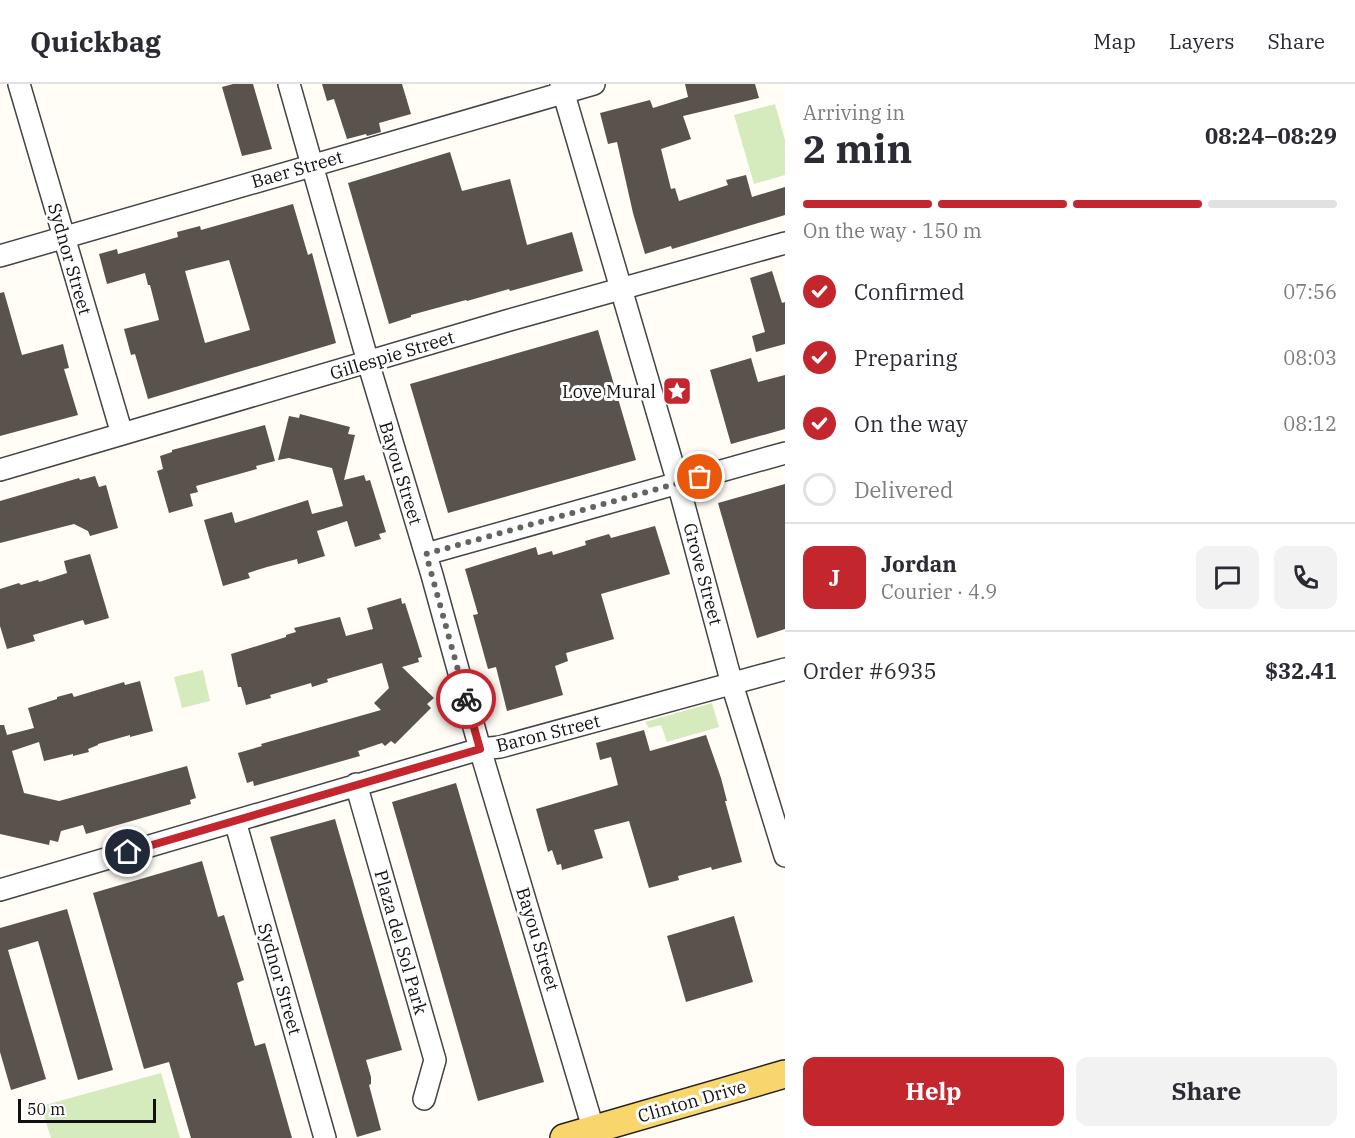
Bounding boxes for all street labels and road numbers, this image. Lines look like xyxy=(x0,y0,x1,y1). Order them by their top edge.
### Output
street label: Baer Street xyxy=(249,145,345,193)
street label: Sydnor Street xyxy=(43,200,97,318)
street label: Gillespie Street xyxy=(327,325,457,385)
street label: Bayou Street xyxy=(374,418,428,528)
street label: Grove Street xyxy=(678,520,728,628)
street label: Baron Street xyxy=(494,709,602,757)
street label: Plaza del Sol Park xyxy=(369,867,433,1017)
street label: Bayou Street xyxy=(511,884,565,994)
street label: Sydnor Street xyxy=(253,920,307,1038)
street label: Clinton Drive xyxy=(635,1075,749,1127)

